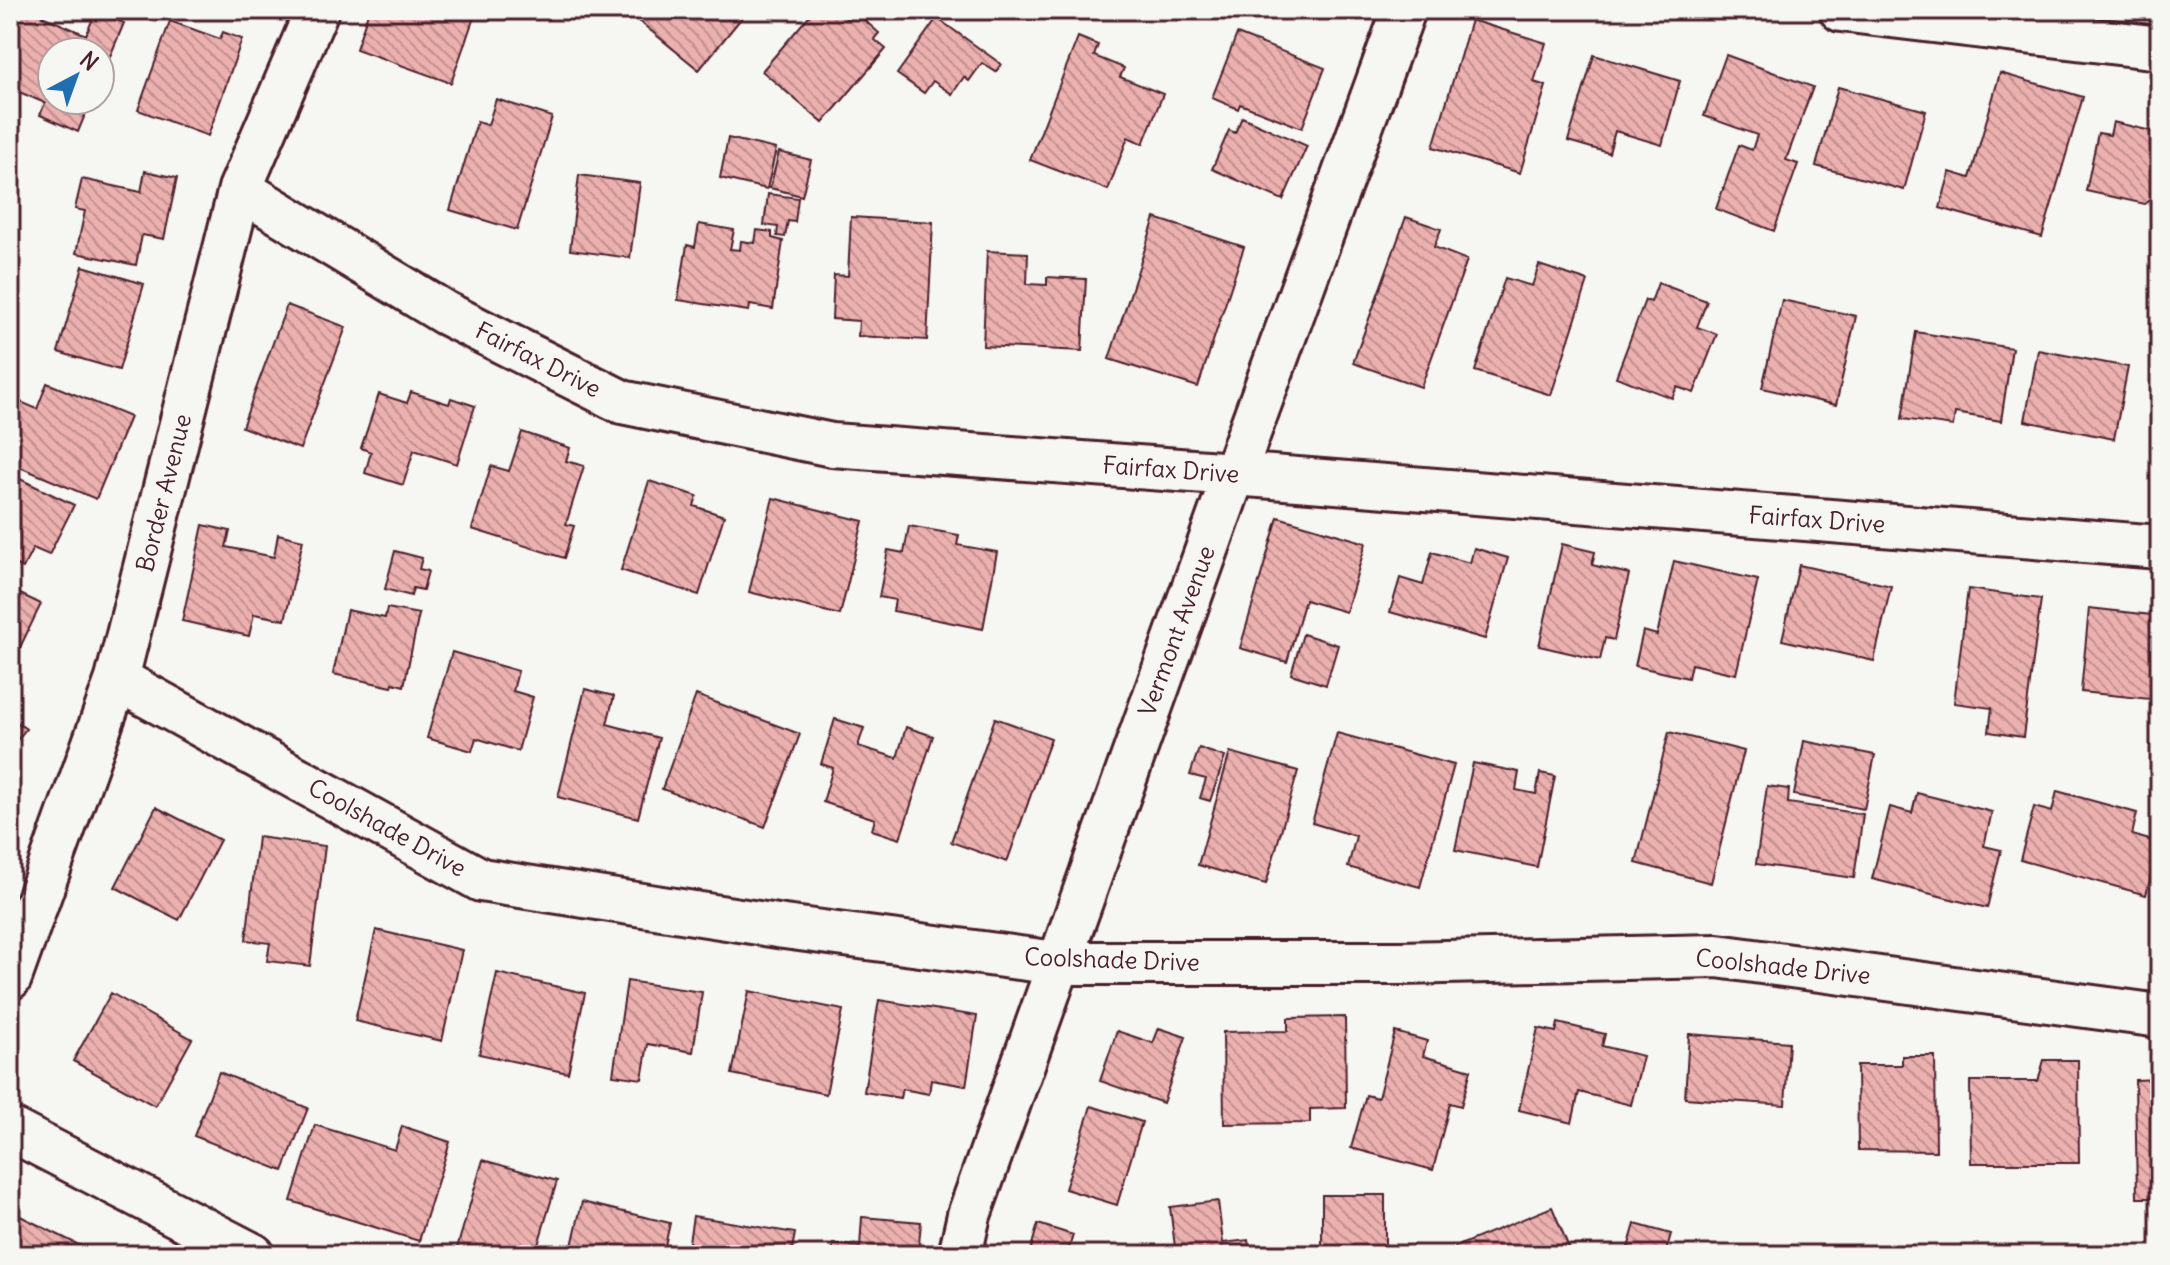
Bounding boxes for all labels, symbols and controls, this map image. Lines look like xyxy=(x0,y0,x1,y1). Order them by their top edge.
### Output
north arrow xyxy=(36,36,116,116)
text: N xyxy=(74,45,104,76)
street label: Fairfax Drive xyxy=(471,315,606,404)
street label: Border Avenue xyxy=(129,411,197,575)
street label: Fairfax Drive xyxy=(1102,449,1240,489)
street label: Fairfax Drive xyxy=(1748,499,1886,539)
street label: Vermont Avenue xyxy=(1131,541,1221,720)
street label: Coolshade Drive xyxy=(303,771,472,883)
street label: Coolshade Drive xyxy=(1024,941,1200,977)
street label: Coolshade Drive xyxy=(1694,942,1872,990)

